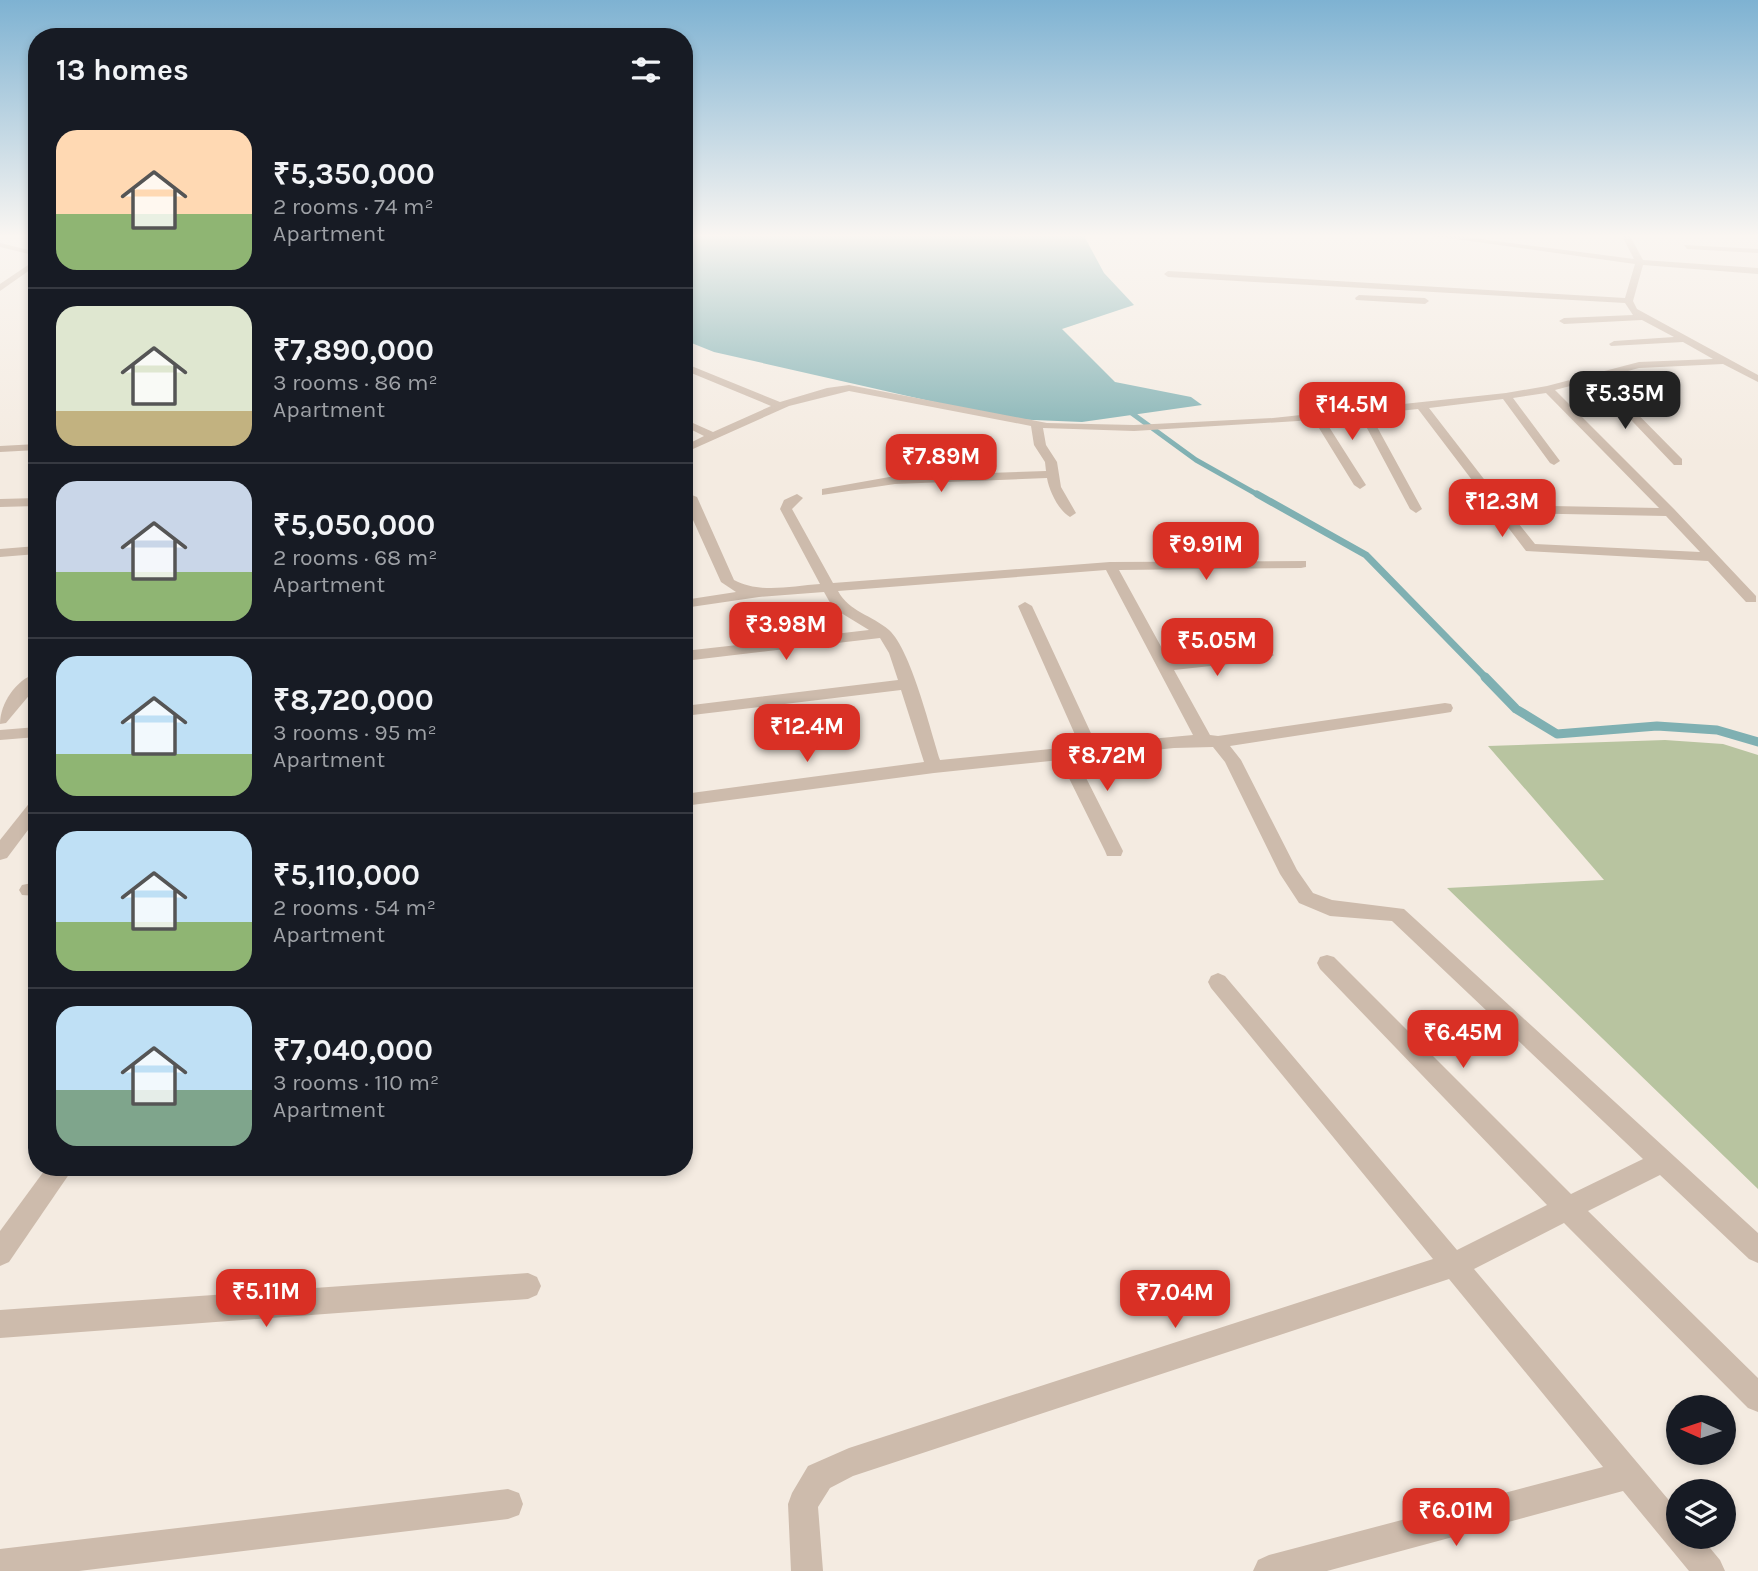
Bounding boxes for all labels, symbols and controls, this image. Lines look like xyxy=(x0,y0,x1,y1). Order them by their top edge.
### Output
icon: filters xyxy=(627,51,665,89)
text: 13 homes xyxy=(56,52,189,88)
text: ₹5,350,000 xyxy=(273,156,435,192)
icon: home xyxy=(112,158,196,242)
text: 2 rooms · 74 m² xyxy=(273,193,434,220)
text: Apartment xyxy=(273,220,385,247)
text: ₹7,890,000 xyxy=(273,332,434,368)
icon: home xyxy=(112,334,196,418)
text: 3 rooms · 86 m² xyxy=(273,369,438,396)
pin: ₹5.35M xyxy=(1568,372,1682,431)
text: ₹5.35M xyxy=(1585,380,1665,407)
pin: ₹14.5M xyxy=(1295,382,1409,442)
text: ₹14.5M xyxy=(1315,391,1389,418)
text: Apartment xyxy=(273,396,385,423)
pin: ₹7.89M xyxy=(884,434,998,494)
text: ₹7.89M xyxy=(902,443,980,470)
pin: ₹12.3M xyxy=(1445,480,1559,539)
text: ₹12.3M xyxy=(1465,488,1539,515)
text: ₹5,050,000 xyxy=(273,507,435,543)
icon: home xyxy=(112,509,196,593)
pin: ₹9.91M xyxy=(1149,522,1263,582)
text: ₹9.91M xyxy=(1169,531,1243,558)
text: 2 rooms · 68 m² xyxy=(273,544,437,571)
text: Apartment xyxy=(273,571,385,598)
pin: ₹3.98M xyxy=(729,602,843,662)
text: ₹3.98M xyxy=(745,611,827,638)
pin: ₹5.05M xyxy=(1160,618,1274,678)
text: ₹5.05M xyxy=(1177,627,1257,654)
text: ₹8,720,000 xyxy=(273,682,434,718)
icon: home xyxy=(112,684,196,768)
pin: ₹12.4M xyxy=(750,704,864,764)
text: ₹12.4M xyxy=(770,713,844,740)
text: 3 rooms · 95 m² xyxy=(273,719,437,746)
pin: ₹8.72M xyxy=(1050,734,1164,793)
text: ₹8.72M xyxy=(1068,742,1146,769)
text: Apartment xyxy=(273,746,385,773)
text: ₹5,110,000 xyxy=(273,857,420,893)
icon: home xyxy=(112,859,196,943)
text: 2 rooms · 54 m² xyxy=(273,894,436,921)
text: Apartment xyxy=(273,921,385,948)
pin: ₹6.45M xyxy=(1406,1010,1520,1070)
text: ₹6.45M xyxy=(1423,1019,1503,1046)
text: ₹7,040,000 xyxy=(273,1032,433,1068)
icon: home xyxy=(112,1034,196,1118)
text: 3 rooms · 110 m² xyxy=(273,1069,439,1096)
text: Apartment xyxy=(273,1096,385,1123)
pin: ₹5.11M xyxy=(209,1270,323,1329)
pin: ₹7.04M xyxy=(1118,1270,1232,1330)
text: ₹5.11M xyxy=(232,1278,300,1305)
text: ₹7.04M xyxy=(1136,1279,1214,1306)
north arrow xyxy=(1666,1395,1736,1465)
map controls xyxy=(1666,1395,1736,1549)
button: layers xyxy=(1666,1479,1736,1549)
pin: ₹6.01M xyxy=(1399,1488,1513,1548)
text: ₹6.01M xyxy=(1419,1497,1493,1524)

